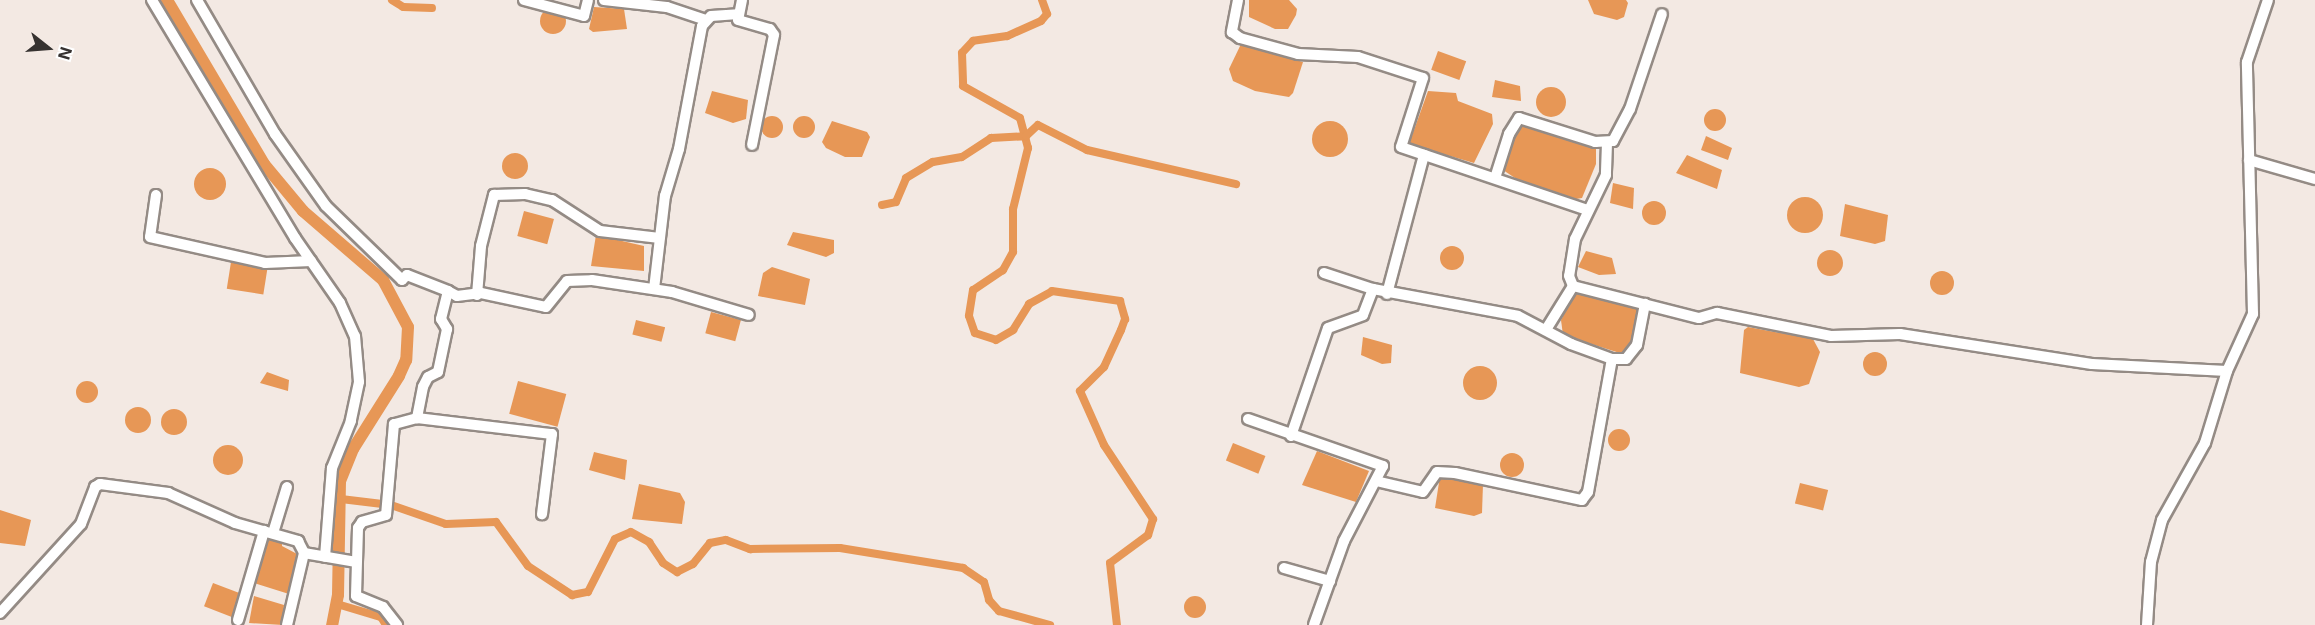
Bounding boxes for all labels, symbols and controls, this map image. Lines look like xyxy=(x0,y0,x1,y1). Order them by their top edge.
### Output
north arrow xyxy=(18,18,78,78)
text: N xyxy=(54,44,77,62)

